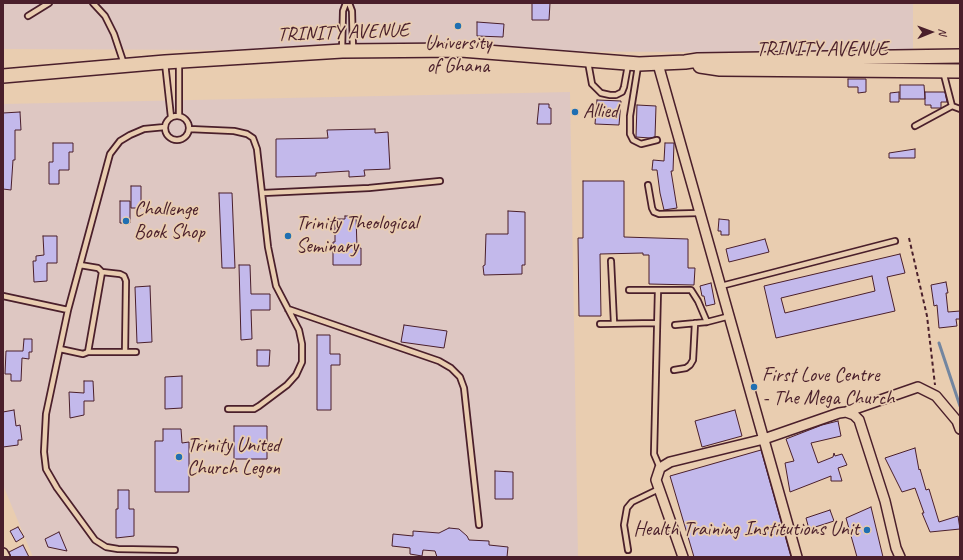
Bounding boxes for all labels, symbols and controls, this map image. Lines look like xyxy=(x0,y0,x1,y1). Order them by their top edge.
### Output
north arrow xyxy=(911,12,951,52)
street label: TRINITY AVENUE xyxy=(277,19,409,47)
marker: University of Ghana xyxy=(453,21,463,31)
text: N xyxy=(936,28,950,35)
place label: University of Ghana xyxy=(425,32,491,79)
street label: TRINITY AVENUE xyxy=(756,38,888,62)
place label: Allied xyxy=(583,100,618,124)
marker: Allied xyxy=(570,107,580,117)
place label: Challenge Book Shop xyxy=(134,198,205,245)
place label: Trinity Theological Seminary xyxy=(296,212,418,259)
marker: Challenge Book Shop xyxy=(121,216,131,226)
marker: Trinity Theological Seminary xyxy=(283,231,293,241)
place label: First Love Centre - The Mega Church xyxy=(762,364,894,411)
marker: First Love Centre - The Mega Church xyxy=(749,382,759,392)
place label: Trinity United Church Legon xyxy=(187,434,280,481)
marker: Trinity United Church Legon xyxy=(174,452,184,462)
place label: Health Training Institutions Unit xyxy=(633,518,859,542)
marker: Health Training Institutions Unit xyxy=(862,525,872,535)

